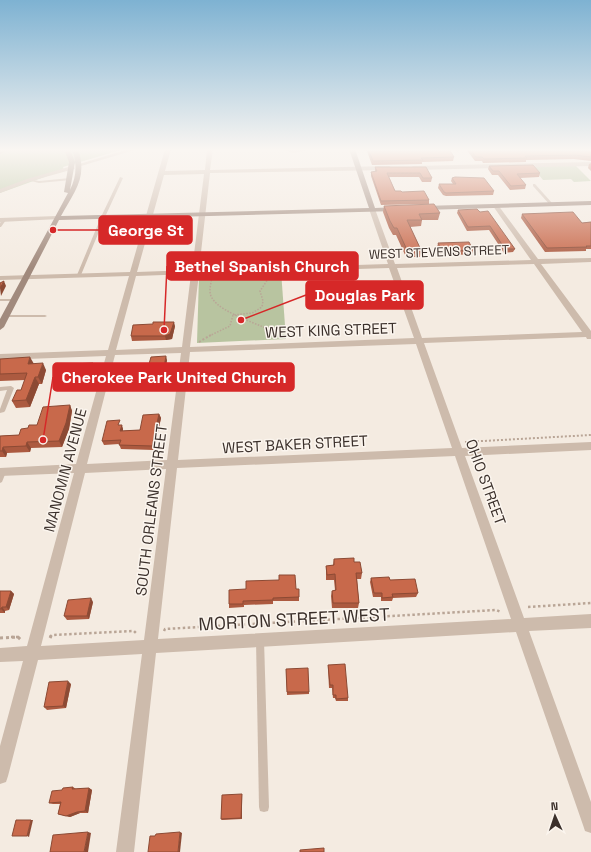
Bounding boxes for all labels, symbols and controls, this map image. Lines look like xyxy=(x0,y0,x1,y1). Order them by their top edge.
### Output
callout: George St xyxy=(99,216,192,244)
text: George St xyxy=(108,220,184,241)
street label: WEST STEVENS STREET xyxy=(369,241,510,263)
callout: Bethel Spanish Church xyxy=(167,252,358,280)
text: Bethel Spanish Church xyxy=(174,256,350,277)
callout: Douglas Park xyxy=(306,281,423,309)
text: Douglas Park xyxy=(315,285,415,306)
street label: WEST KING STREET xyxy=(265,318,397,342)
callout: Cherokee Park United Church xyxy=(53,363,294,391)
text: Cherokee Park United Church xyxy=(61,367,287,388)
street label: MANOMIN AVENUE xyxy=(39,406,91,534)
street label: SOUTH ORLEANS STREET xyxy=(131,423,171,597)
street label: WEST BAKER STREET xyxy=(222,431,368,457)
street label: OHIO STREET xyxy=(462,436,510,528)
street label: MORTON STREET WEST xyxy=(198,602,391,636)
north arrow xyxy=(535,796,575,836)
text: N xyxy=(550,799,559,813)

